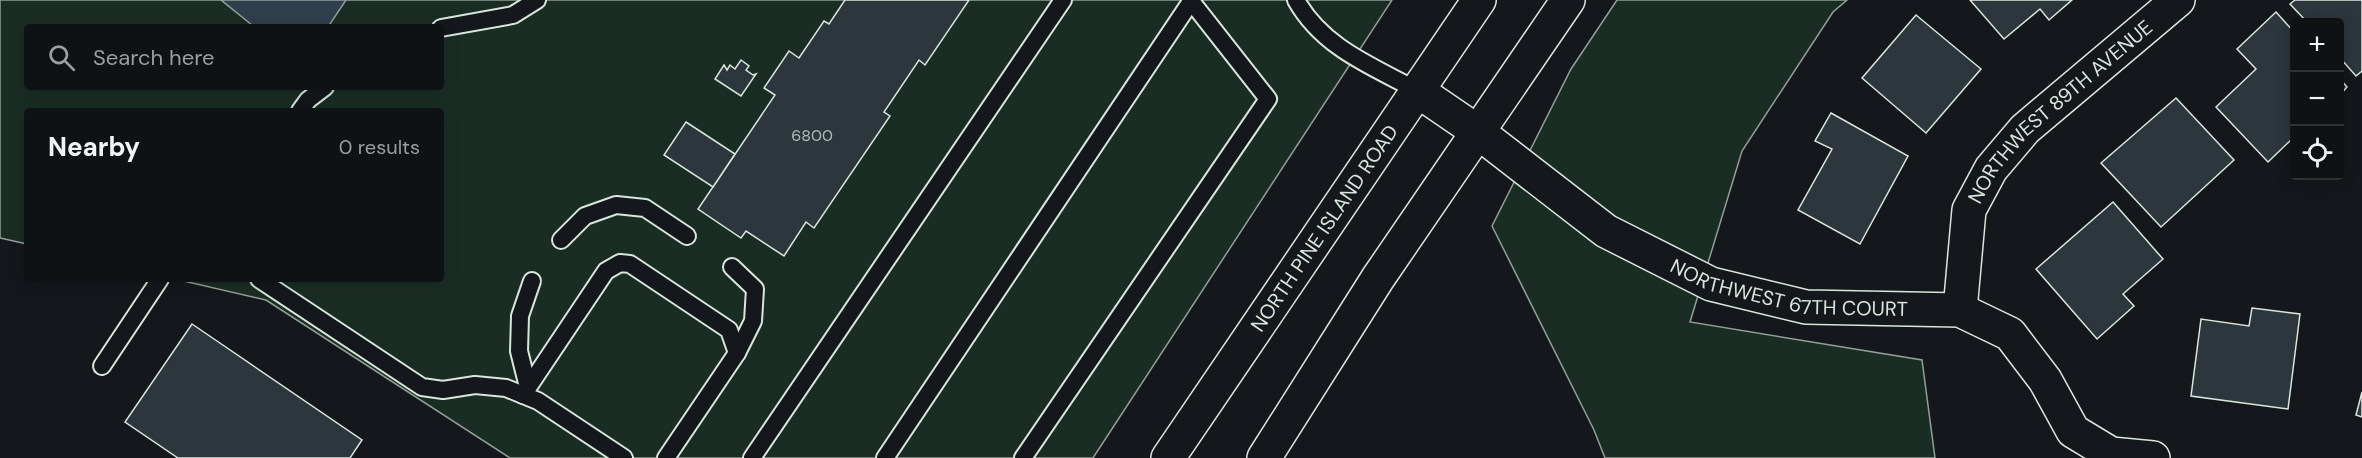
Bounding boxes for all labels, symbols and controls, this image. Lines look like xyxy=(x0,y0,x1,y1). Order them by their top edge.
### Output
street label: NORTHWEST 89TH AVENUE xyxy=(1962,14,2158,208)
map controls xyxy=(2290,18,2344,180)
button: + xyxy=(2290,18,2344,72)
search box xyxy=(24,24,444,90)
icon: search xyxy=(45,41,78,74)
text: Search here xyxy=(93,43,214,72)
button: − xyxy=(2290,72,2344,126)
street label: NORTH PINE ISLAND ROAD xyxy=(1245,120,1404,337)
house number: 6800 xyxy=(791,125,833,146)
button: locate xyxy=(2290,126,2344,180)
text: Nearby xyxy=(48,130,140,164)
text: 0 results xyxy=(339,134,420,160)
street label: NORTHWEST 67TH COURT xyxy=(1666,253,1908,322)

